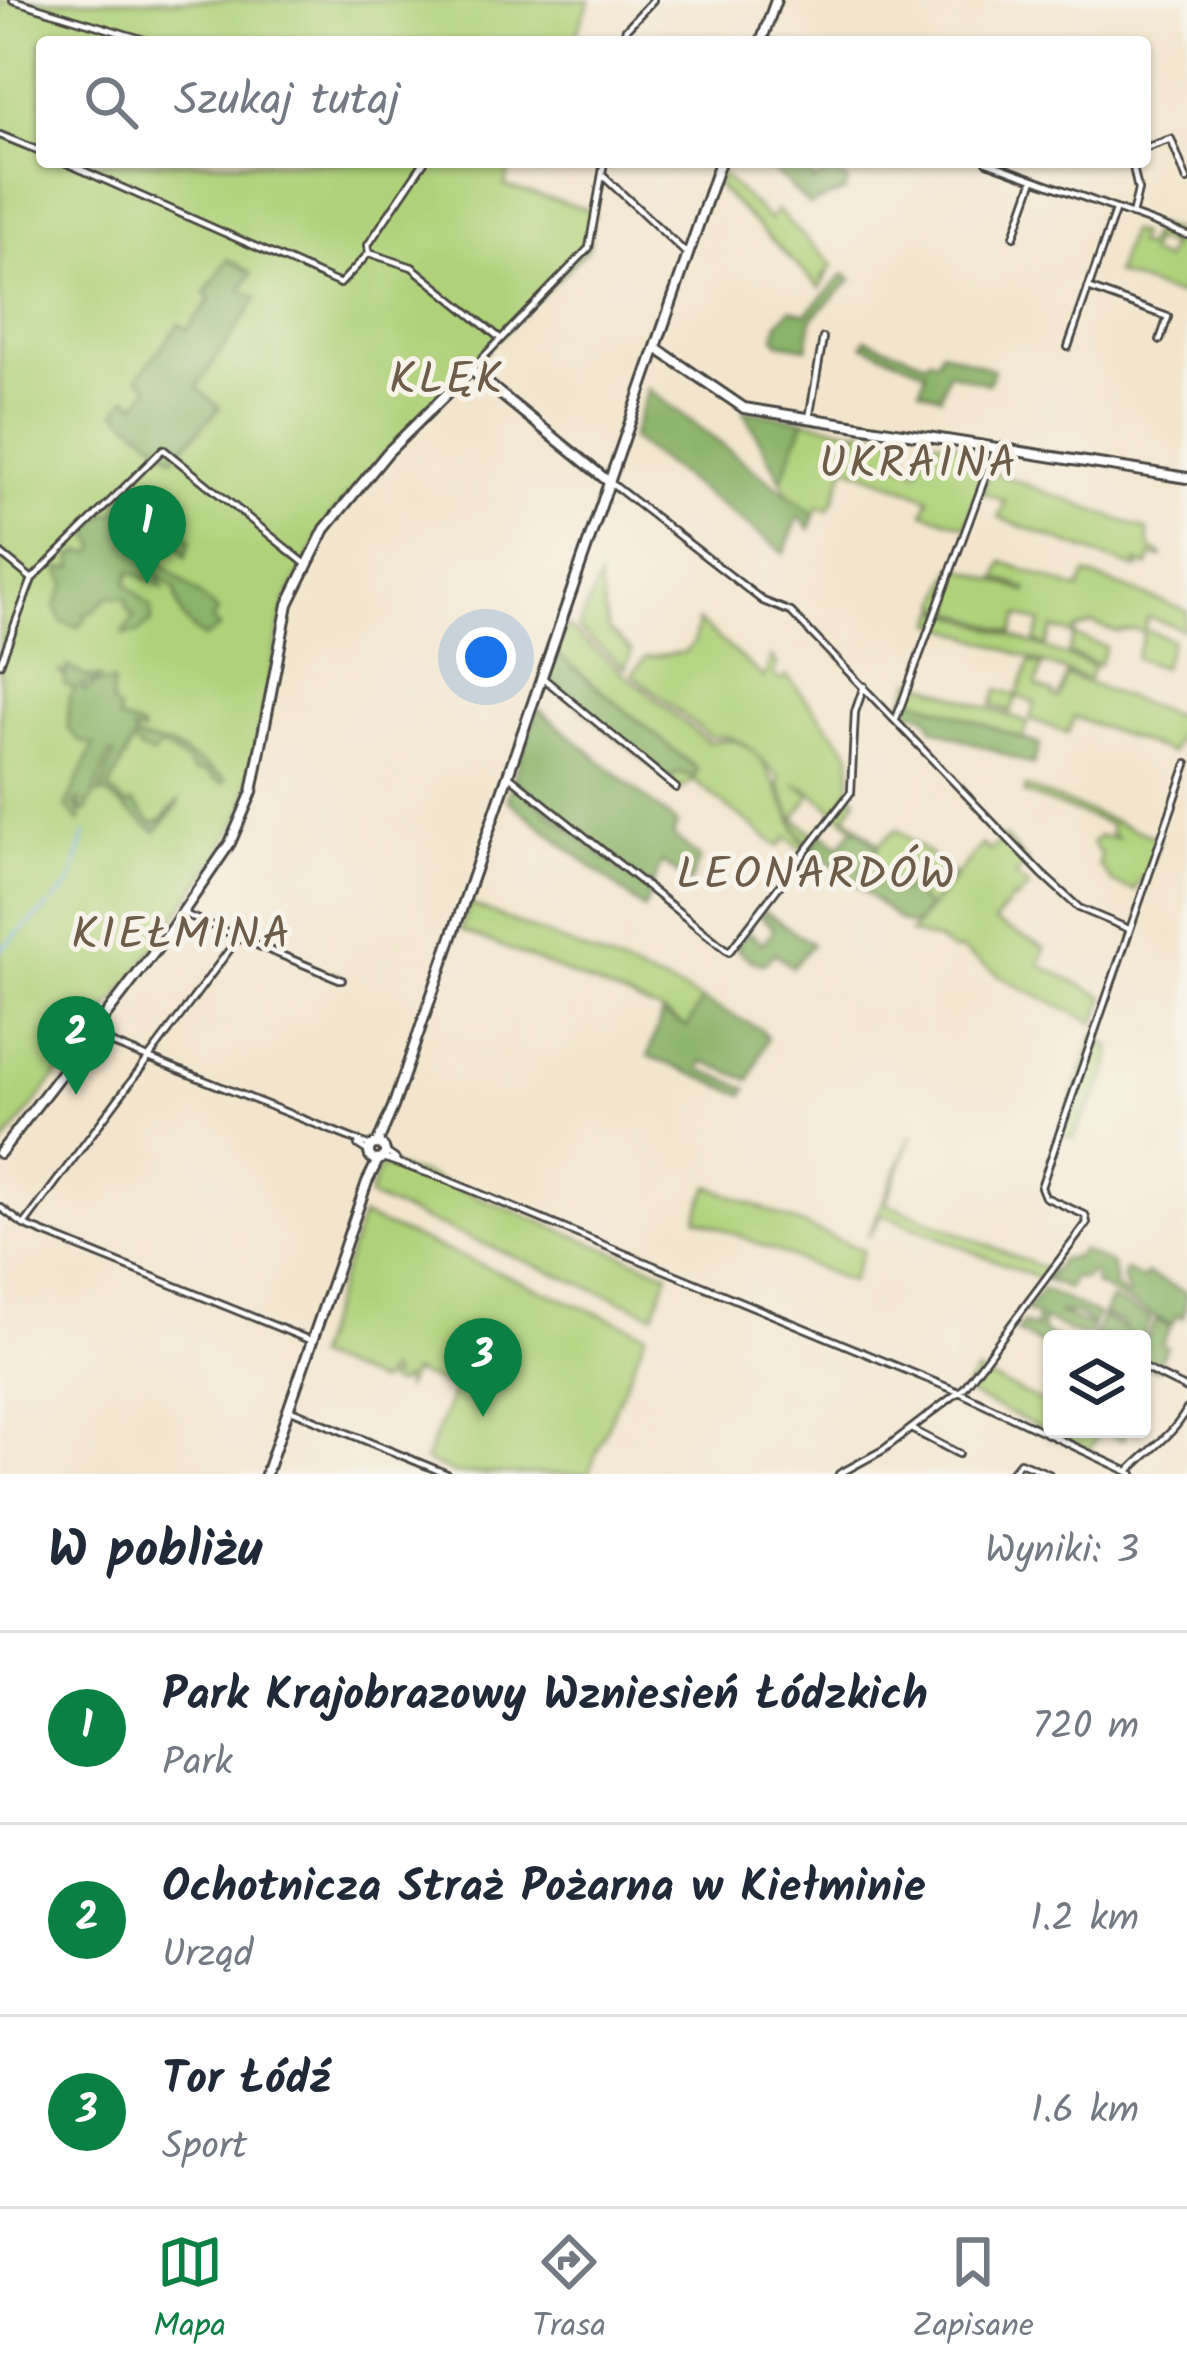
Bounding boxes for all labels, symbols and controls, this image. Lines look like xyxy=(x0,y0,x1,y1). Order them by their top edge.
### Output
search box xyxy=(36,36,1151,168)
text: Szukaj tutaj xyxy=(174,66,400,138)
icon: search xyxy=(78,69,144,135)
district label: KLĘK xyxy=(389,345,505,417)
district label: UKRAINA xyxy=(819,429,1019,501)
pin: 1 xyxy=(108,485,186,584)
your location xyxy=(456,627,516,687)
district label: LEONARDÓW xyxy=(676,840,958,912)
district label: KIEŁMINA xyxy=(71,900,293,972)
pin: 2 xyxy=(37,996,115,1095)
pin: 3 xyxy=(444,1318,522,1417)
map controls xyxy=(1043,1330,1151,1438)
button: layers xyxy=(1043,1330,1151,1438)
text: W pobliżu xyxy=(48,1512,262,1593)
text: Wyniki: 3 xyxy=(985,1521,1139,1583)
text: Park Krajobrazowy Wzniesień Łódzkich xyxy=(162,1661,928,1733)
text: 1 xyxy=(81,1697,93,1759)
text: 720 m xyxy=(1032,1697,1139,1759)
text: Park xyxy=(162,1733,233,1795)
text: Ochotnicza Straż Pożarna w Kiełminie xyxy=(162,1853,926,1925)
text: 2 xyxy=(76,1889,98,1951)
text: 1.2 km xyxy=(1030,1889,1139,1951)
text: Urząd xyxy=(162,1925,253,1987)
text: Tor Łódź xyxy=(162,2045,330,2117)
text: 3 xyxy=(76,2081,98,2143)
text: 1.6 km xyxy=(1031,2081,1139,2143)
text: Sport xyxy=(162,2117,247,2179)
tab: Mapa xyxy=(153,2229,226,2354)
tab: Trasa xyxy=(532,2229,606,2354)
tab: Zapisane xyxy=(912,2229,1034,2354)

